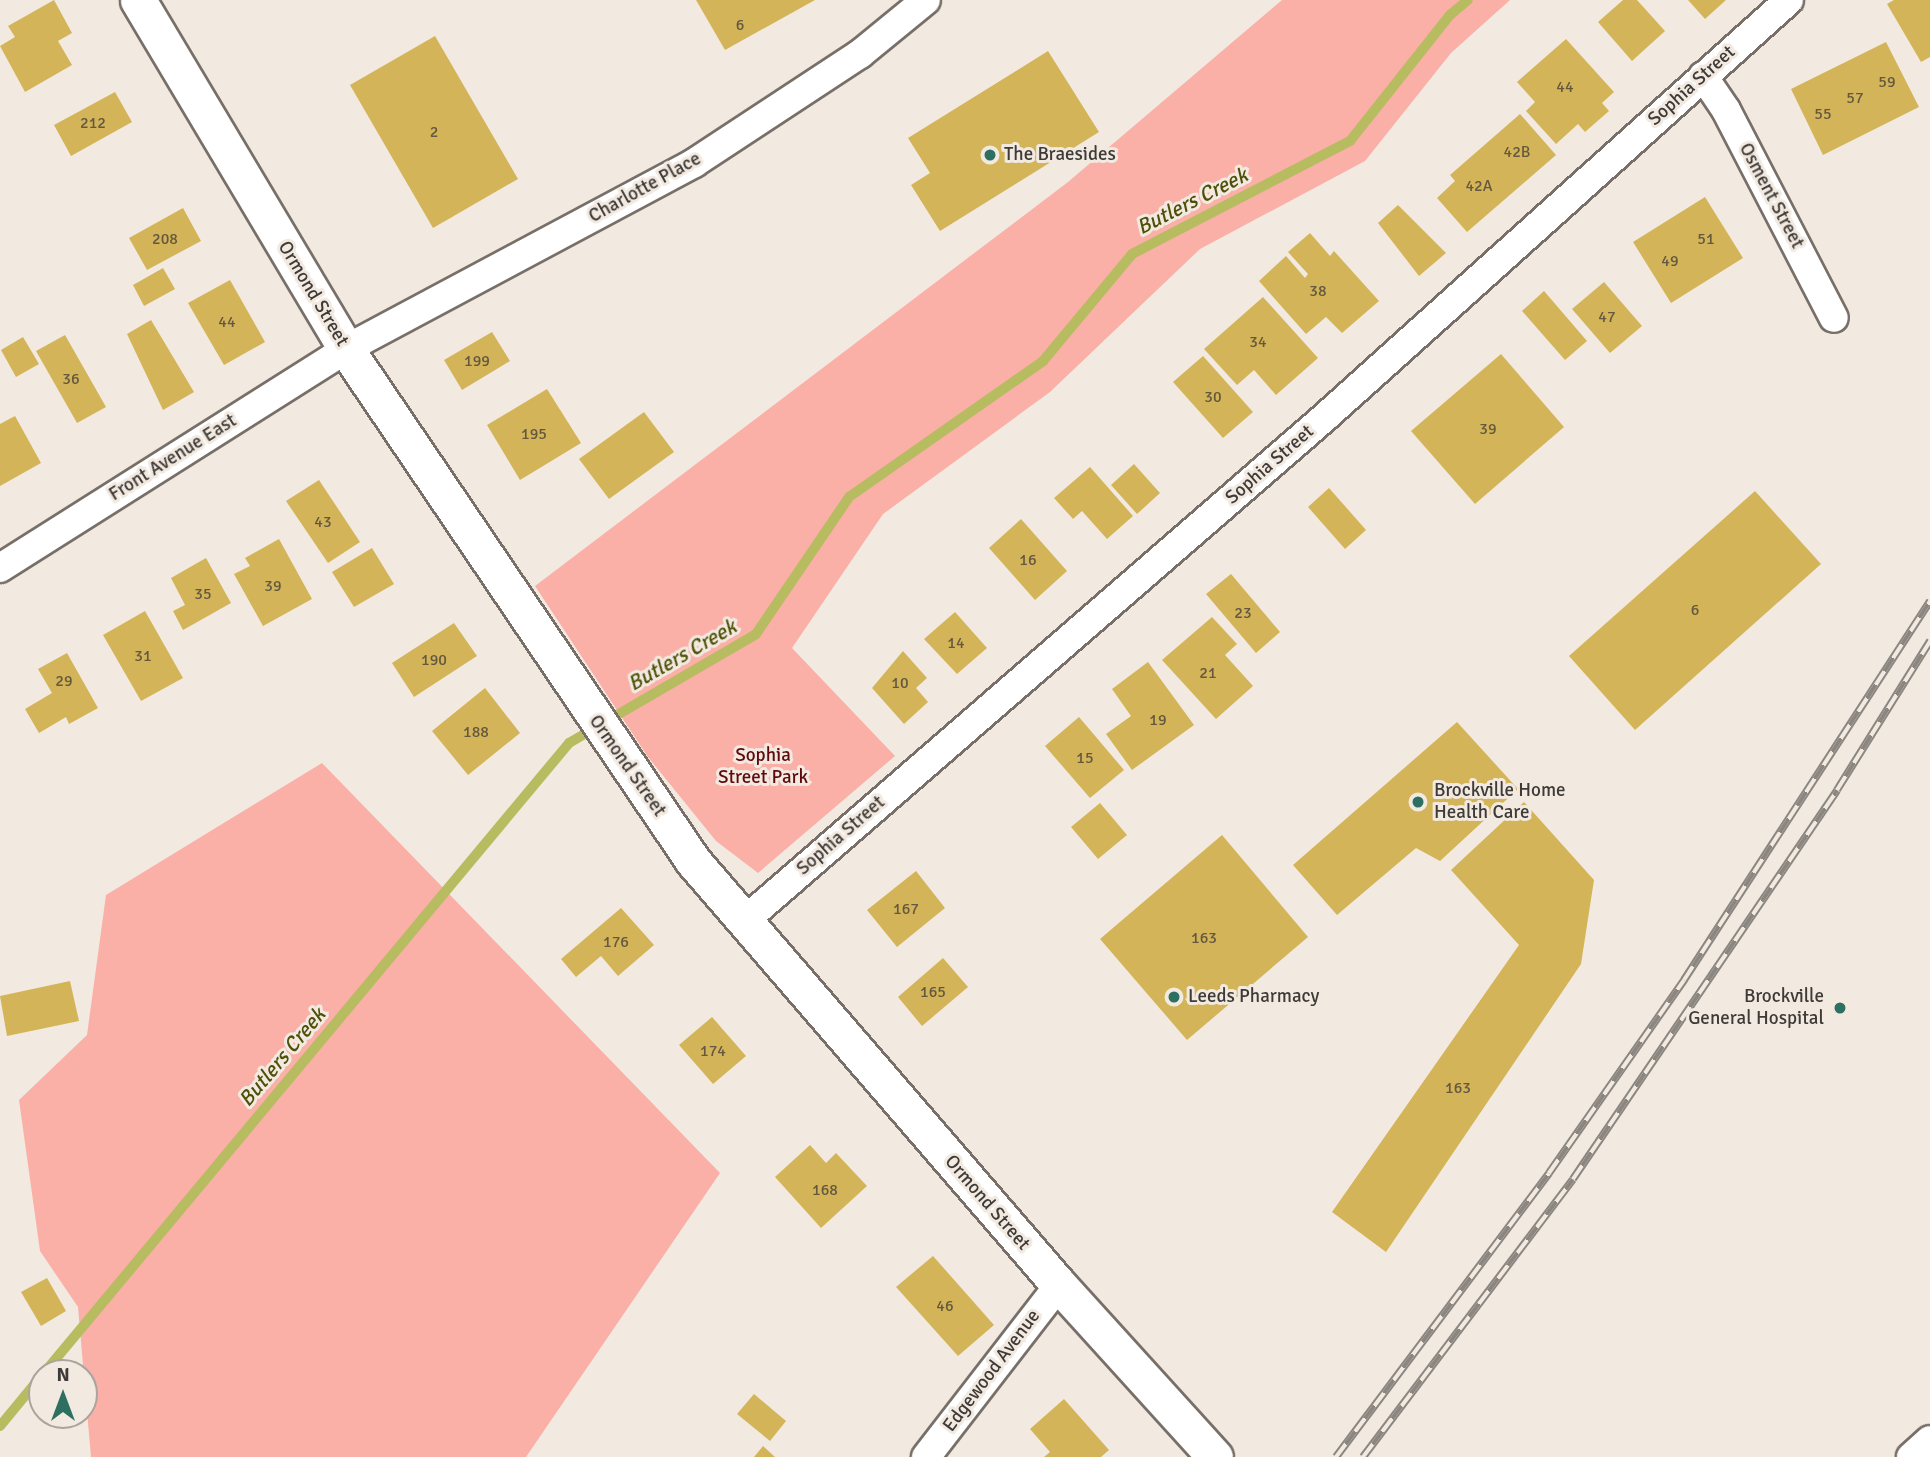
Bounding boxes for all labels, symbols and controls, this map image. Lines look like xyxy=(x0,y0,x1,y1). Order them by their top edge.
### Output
house number: 6 xyxy=(736,15,744,35)
street label: Sophia Street xyxy=(1644,41,1740,131)
house number: 59 xyxy=(1878,72,1896,92)
house number: 44 xyxy=(1556,77,1574,97)
house number: 57 xyxy=(1846,88,1864,108)
house number: 55 xyxy=(1814,104,1832,124)
house number: 212 xyxy=(80,113,106,133)
house number: 2 xyxy=(430,122,438,142)
street label: Osment Street xyxy=(1734,139,1808,253)
house number: 42B xyxy=(1504,142,1530,162)
place label: The Braesides xyxy=(1004,144,1116,166)
marker: The Braesides xyxy=(982,147,998,163)
street label: Charlotte Place xyxy=(585,148,705,228)
water label: Butlers Creek xyxy=(1132,162,1252,240)
house number: 42A xyxy=(1465,176,1493,196)
house number: 208 xyxy=(152,229,178,249)
house number: 51 xyxy=(1697,229,1715,249)
street label: Ormond Street xyxy=(273,237,353,351)
house number: 49 xyxy=(1661,251,1679,271)
house number: 38 xyxy=(1309,281,1327,301)
house number: 47 xyxy=(1598,307,1616,327)
house number: 44 xyxy=(218,312,236,332)
house number: 34 xyxy=(1249,332,1267,352)
house number: 199 xyxy=(464,351,490,371)
house number: 36 xyxy=(62,369,80,389)
house number: 30 xyxy=(1204,387,1222,407)
street label: Front Avenue East xyxy=(105,410,241,506)
house number: 39 xyxy=(1479,419,1497,439)
street label: Sophia Street xyxy=(1221,421,1319,509)
house number: 195 xyxy=(521,424,547,444)
house number: 43 xyxy=(314,512,332,532)
house number: 16 xyxy=(1019,550,1037,570)
house number: 39 xyxy=(264,576,282,596)
house number: 35 xyxy=(194,584,212,604)
house number: 6 xyxy=(1691,600,1699,620)
house number: 23 xyxy=(1234,603,1252,623)
water label: Butlers Creek xyxy=(623,614,741,696)
house number: 14 xyxy=(947,633,965,653)
house number: 31 xyxy=(134,646,152,666)
house number: 190 xyxy=(421,650,447,670)
house number: 21 xyxy=(1199,663,1217,683)
house number: 29 xyxy=(55,671,73,691)
house number: 10 xyxy=(891,673,909,693)
house number: 19 xyxy=(1149,710,1167,730)
street label: Ormond Street xyxy=(584,711,670,821)
house number: 188 xyxy=(463,722,489,742)
park label: Sophia Street Park xyxy=(718,745,808,789)
house number: 15 xyxy=(1076,748,1094,768)
place label: Brockville Home Health Care xyxy=(1434,780,1566,824)
street label: Sophia Street xyxy=(792,792,890,880)
marker: Brockville Home Health Care xyxy=(1408,792,1428,812)
house number: 167 xyxy=(893,899,919,919)
house number: 163 xyxy=(1191,928,1217,948)
house number: 176 xyxy=(603,932,629,952)
house number: 165 xyxy=(920,982,946,1002)
place label: Leeds Pharmacy xyxy=(1188,986,1319,1008)
place label: Brockville General Hospital xyxy=(1688,986,1824,1030)
marker: Leeds Pharmacy xyxy=(1166,989,1182,1005)
marker: Brockville General Hospital xyxy=(1830,998,1850,1018)
water label: Butlers Creek xyxy=(233,1003,331,1111)
house number: 174 xyxy=(700,1041,726,1061)
house number: 163 xyxy=(1445,1078,1471,1098)
street label: Ormond Street xyxy=(939,1151,1035,1255)
house number: 168 xyxy=(812,1180,838,1200)
house number: 46 xyxy=(936,1296,954,1316)
street label: Edgewood Avenue xyxy=(939,1306,1045,1436)
north arrow xyxy=(28,1359,98,1429)
text: N xyxy=(56,1363,70,1387)

